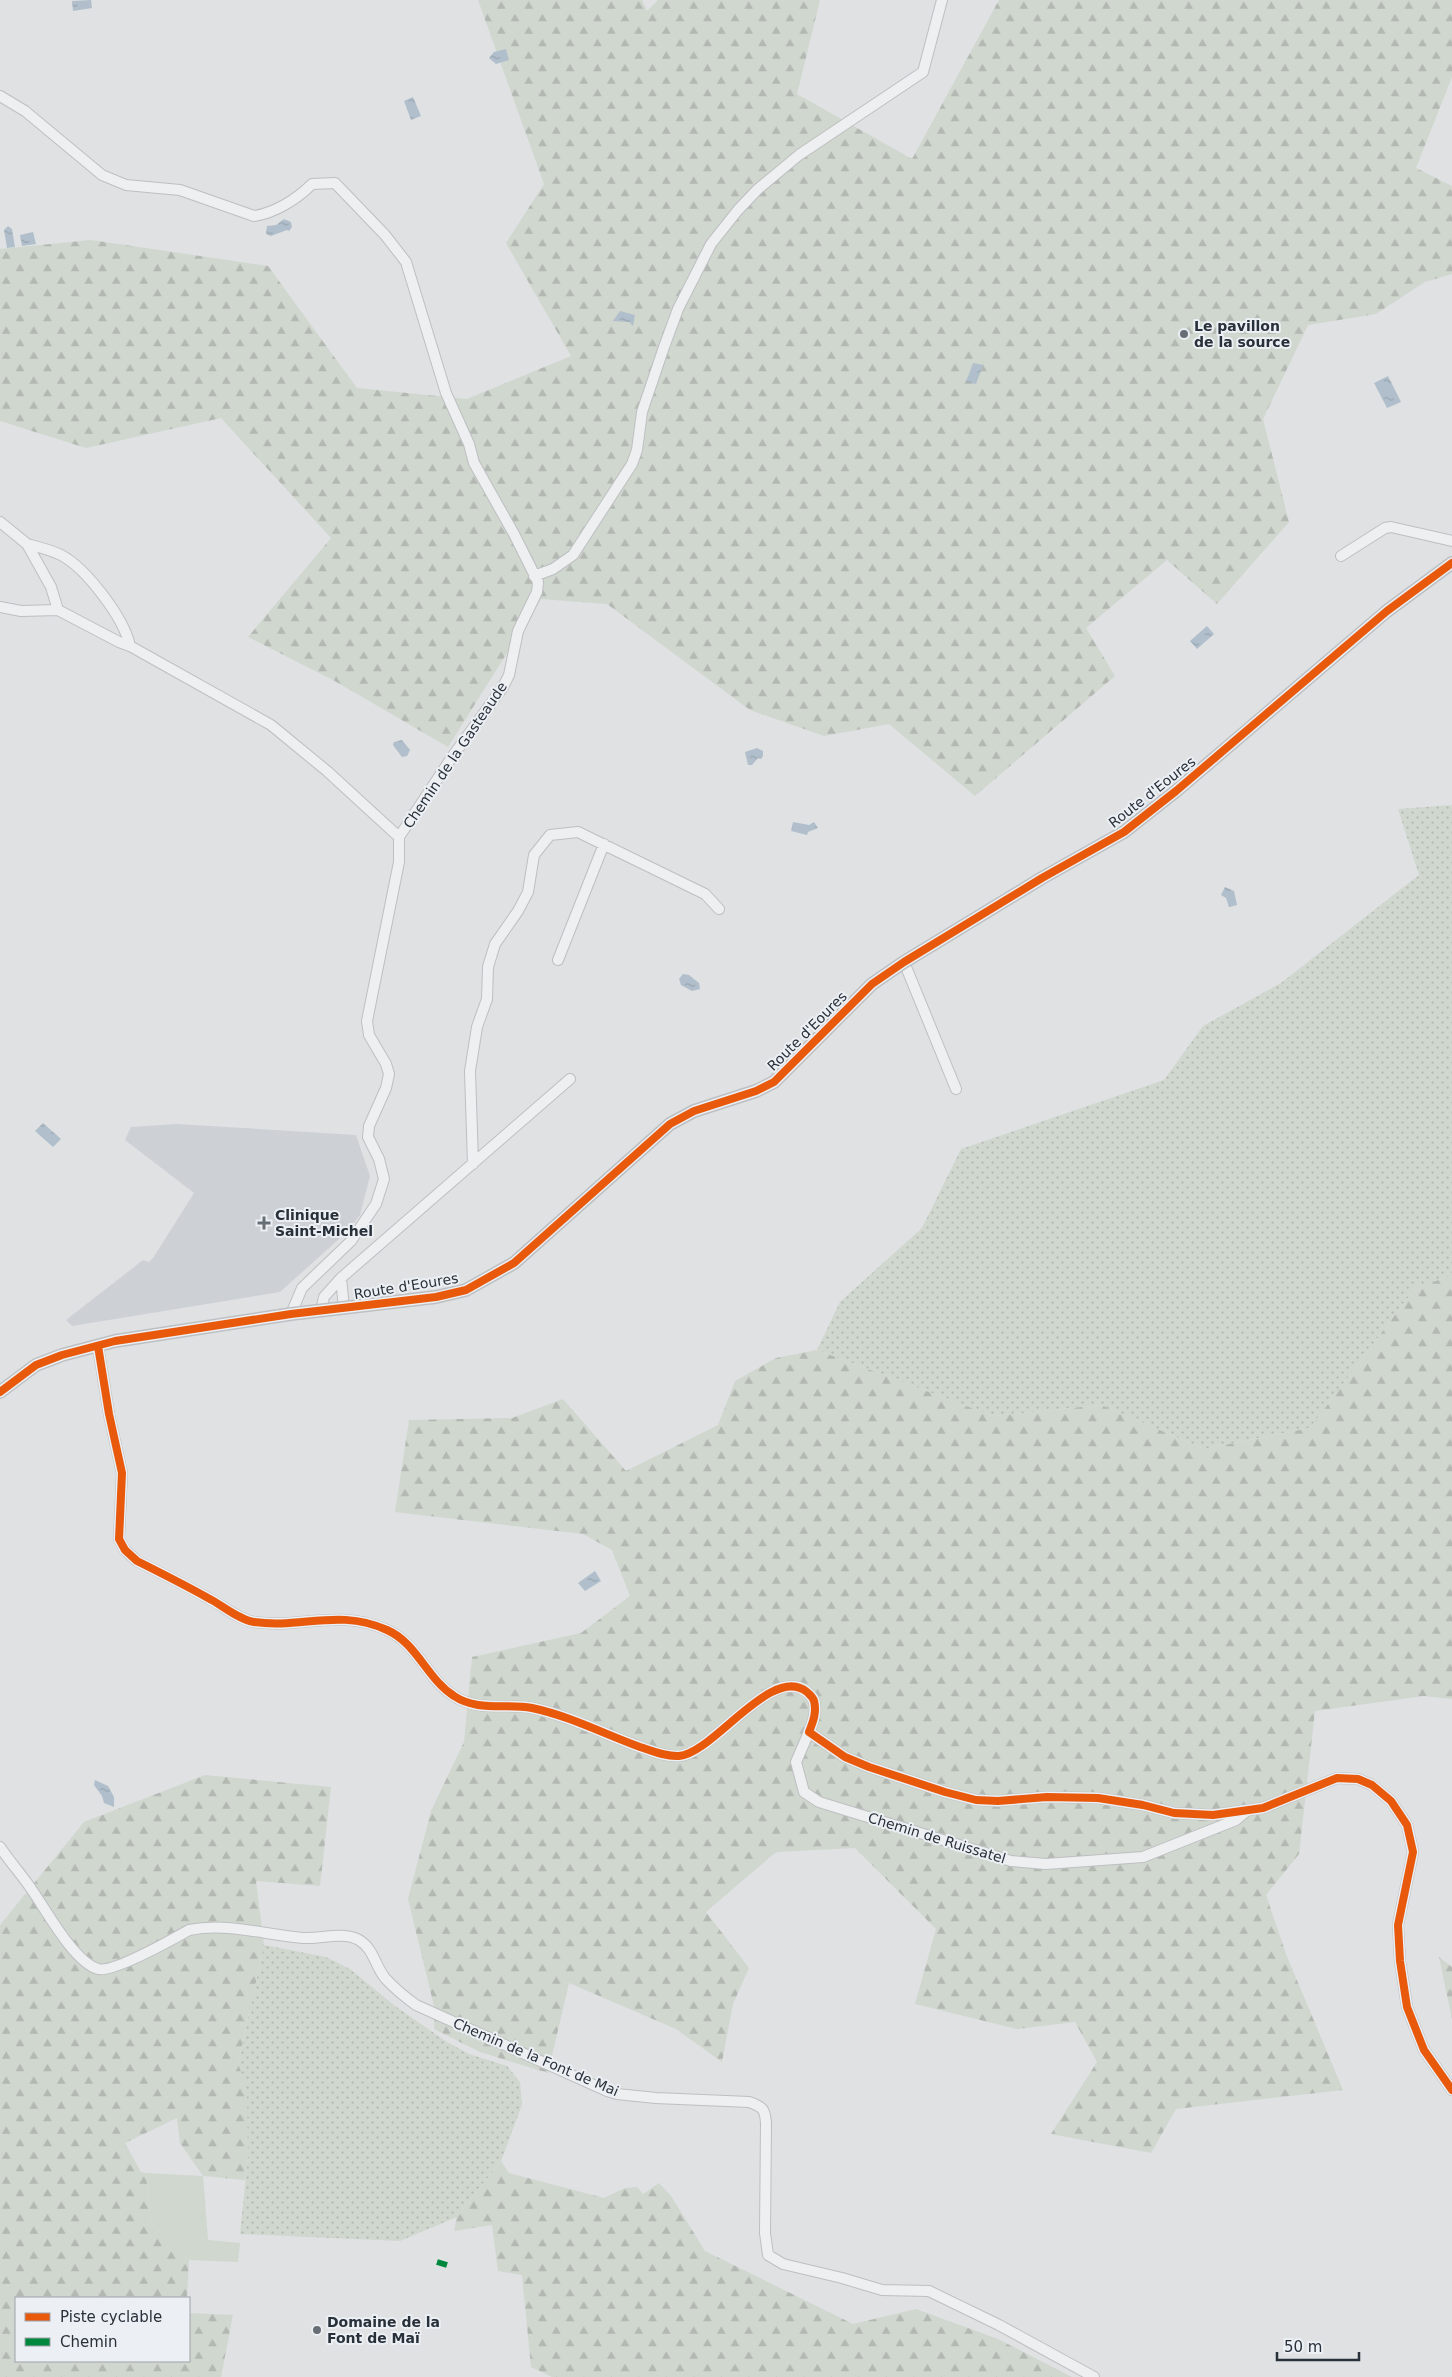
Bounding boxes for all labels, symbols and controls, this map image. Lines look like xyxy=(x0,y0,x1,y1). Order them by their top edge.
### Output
place label: Le pavillon de la source xyxy=(1194,318,1290,350)
marker: Le pavillon de la source xyxy=(1178,328,1190,340)
street label: Chemin de la Gasteaude xyxy=(400,679,510,831)
street label: Route d'Eoures xyxy=(1106,753,1198,831)
street label: Route d'Eoures xyxy=(764,988,850,1074)
place label: Clinique Saint-Michel xyxy=(275,1207,373,1239)
marker: Clinique Saint-Michel xyxy=(257,1216,271,1230)
street label: Route d'Eoures xyxy=(353,1270,459,1302)
street label: Chemin de Ruissatel xyxy=(866,1809,1008,1867)
street label: Chemin de la Font de Mai xyxy=(451,2015,621,2099)
legend xyxy=(15,2297,190,2362)
text: Piste cyclable xyxy=(60,2308,162,2326)
place label: Domaine de la Font de Maï xyxy=(327,2314,440,2346)
marker: Domaine de la Font de Maï xyxy=(311,2324,323,2336)
scale bar xyxy=(1277,2330,1360,2362)
text: Chemin xyxy=(60,2333,118,2351)
text: 50 m xyxy=(1284,2338,1322,2356)

